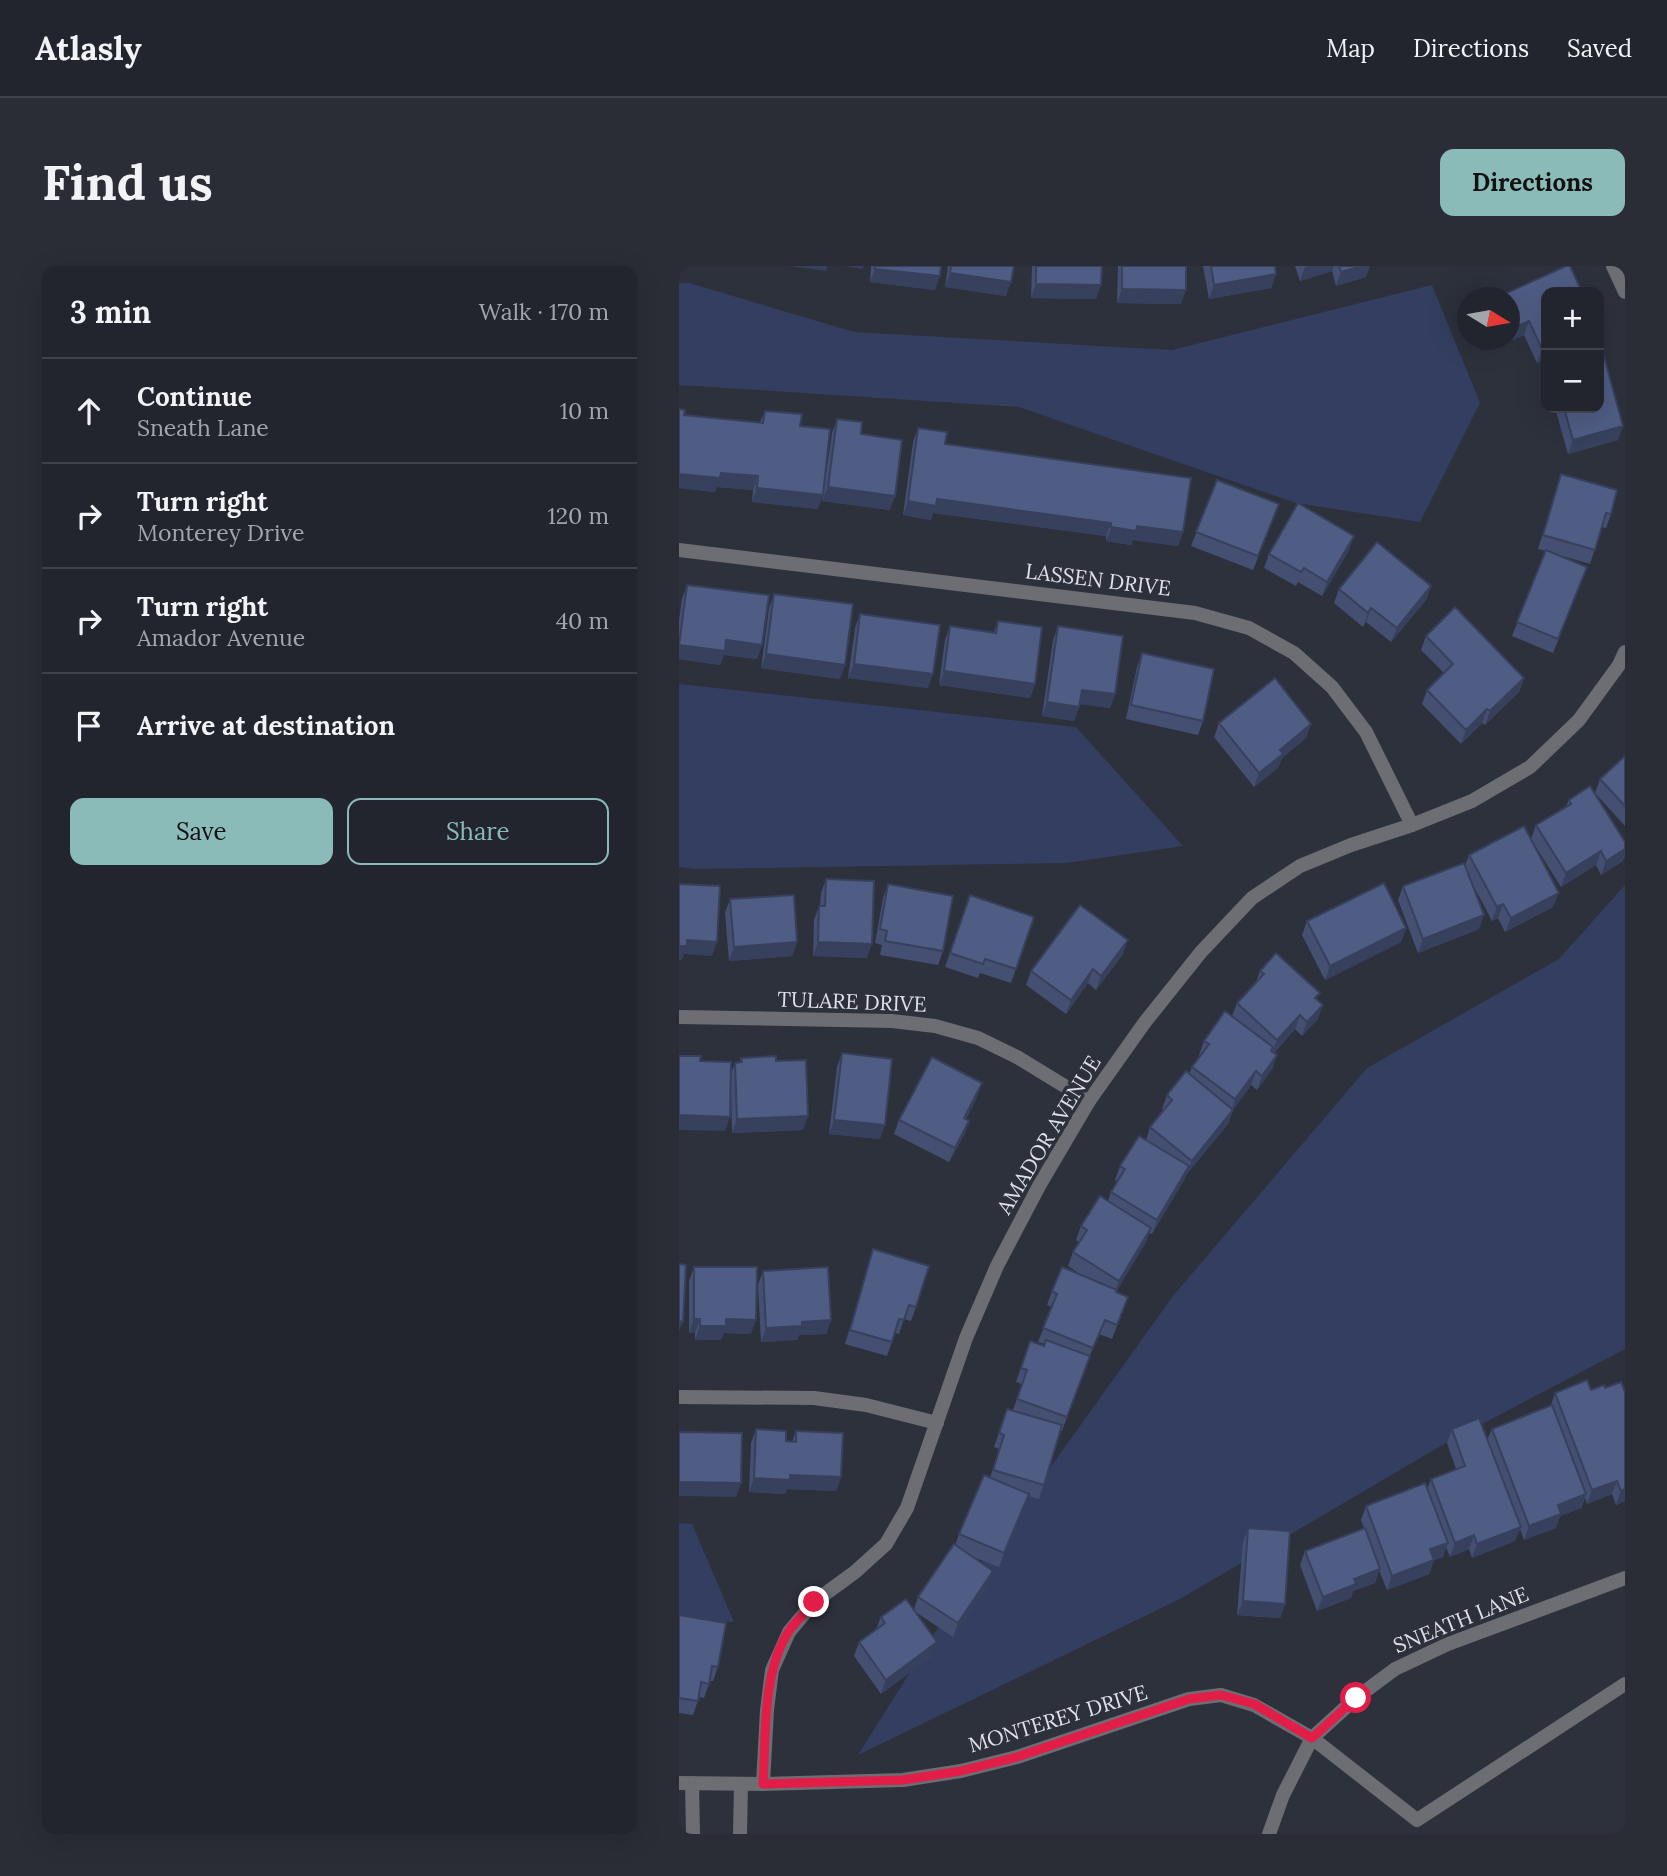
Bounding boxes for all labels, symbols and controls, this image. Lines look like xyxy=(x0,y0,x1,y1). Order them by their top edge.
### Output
text: Atlasly xyxy=(35,27,142,69)
text: Map xyxy=(1326,33,1375,64)
text: Directions xyxy=(1413,33,1529,64)
text: Saved xyxy=(1567,33,1632,64)
button: Directions xyxy=(1440,149,1625,216)
text: Find us xyxy=(42,151,213,213)
north arrow xyxy=(1457,287,1520,350)
map controls xyxy=(1541,287,1604,413)
button: + xyxy=(1541,287,1604,350)
text: 3 min xyxy=(70,293,151,331)
text: Walk · 170 m xyxy=(479,297,609,326)
button: − xyxy=(1541,350,1604,413)
text: Continue xyxy=(137,380,252,413)
icon: ahead xyxy=(70,392,108,430)
text: 10 m xyxy=(560,396,609,425)
text: Sneath Lane xyxy=(137,413,269,442)
text: Turn right xyxy=(137,485,268,518)
icon: right xyxy=(70,497,108,535)
text: 120 m xyxy=(547,501,609,530)
text: Monterey Drive xyxy=(137,518,304,547)
street label: LASSEN DRIVE xyxy=(1024,557,1172,602)
text: Turn right xyxy=(137,590,268,623)
icon: right xyxy=(70,602,108,640)
text: 40 m xyxy=(556,606,609,635)
text: Amador Avenue xyxy=(137,623,305,652)
icon: arrive xyxy=(70,707,108,745)
text: Arrive at destination xyxy=(137,709,395,742)
button: Save xyxy=(70,798,333,865)
button: Share xyxy=(347,798,609,865)
street label: TULARE DRIVE xyxy=(777,985,927,1018)
street label: AMADOR AVENUE xyxy=(990,1050,1107,1220)
street label: SNEATH LANE xyxy=(1389,1580,1532,1659)
route end xyxy=(798,1586,829,1617)
street label: MONTEREY DRIVE xyxy=(965,1678,1151,1759)
route start xyxy=(1340,1682,1371,1713)

